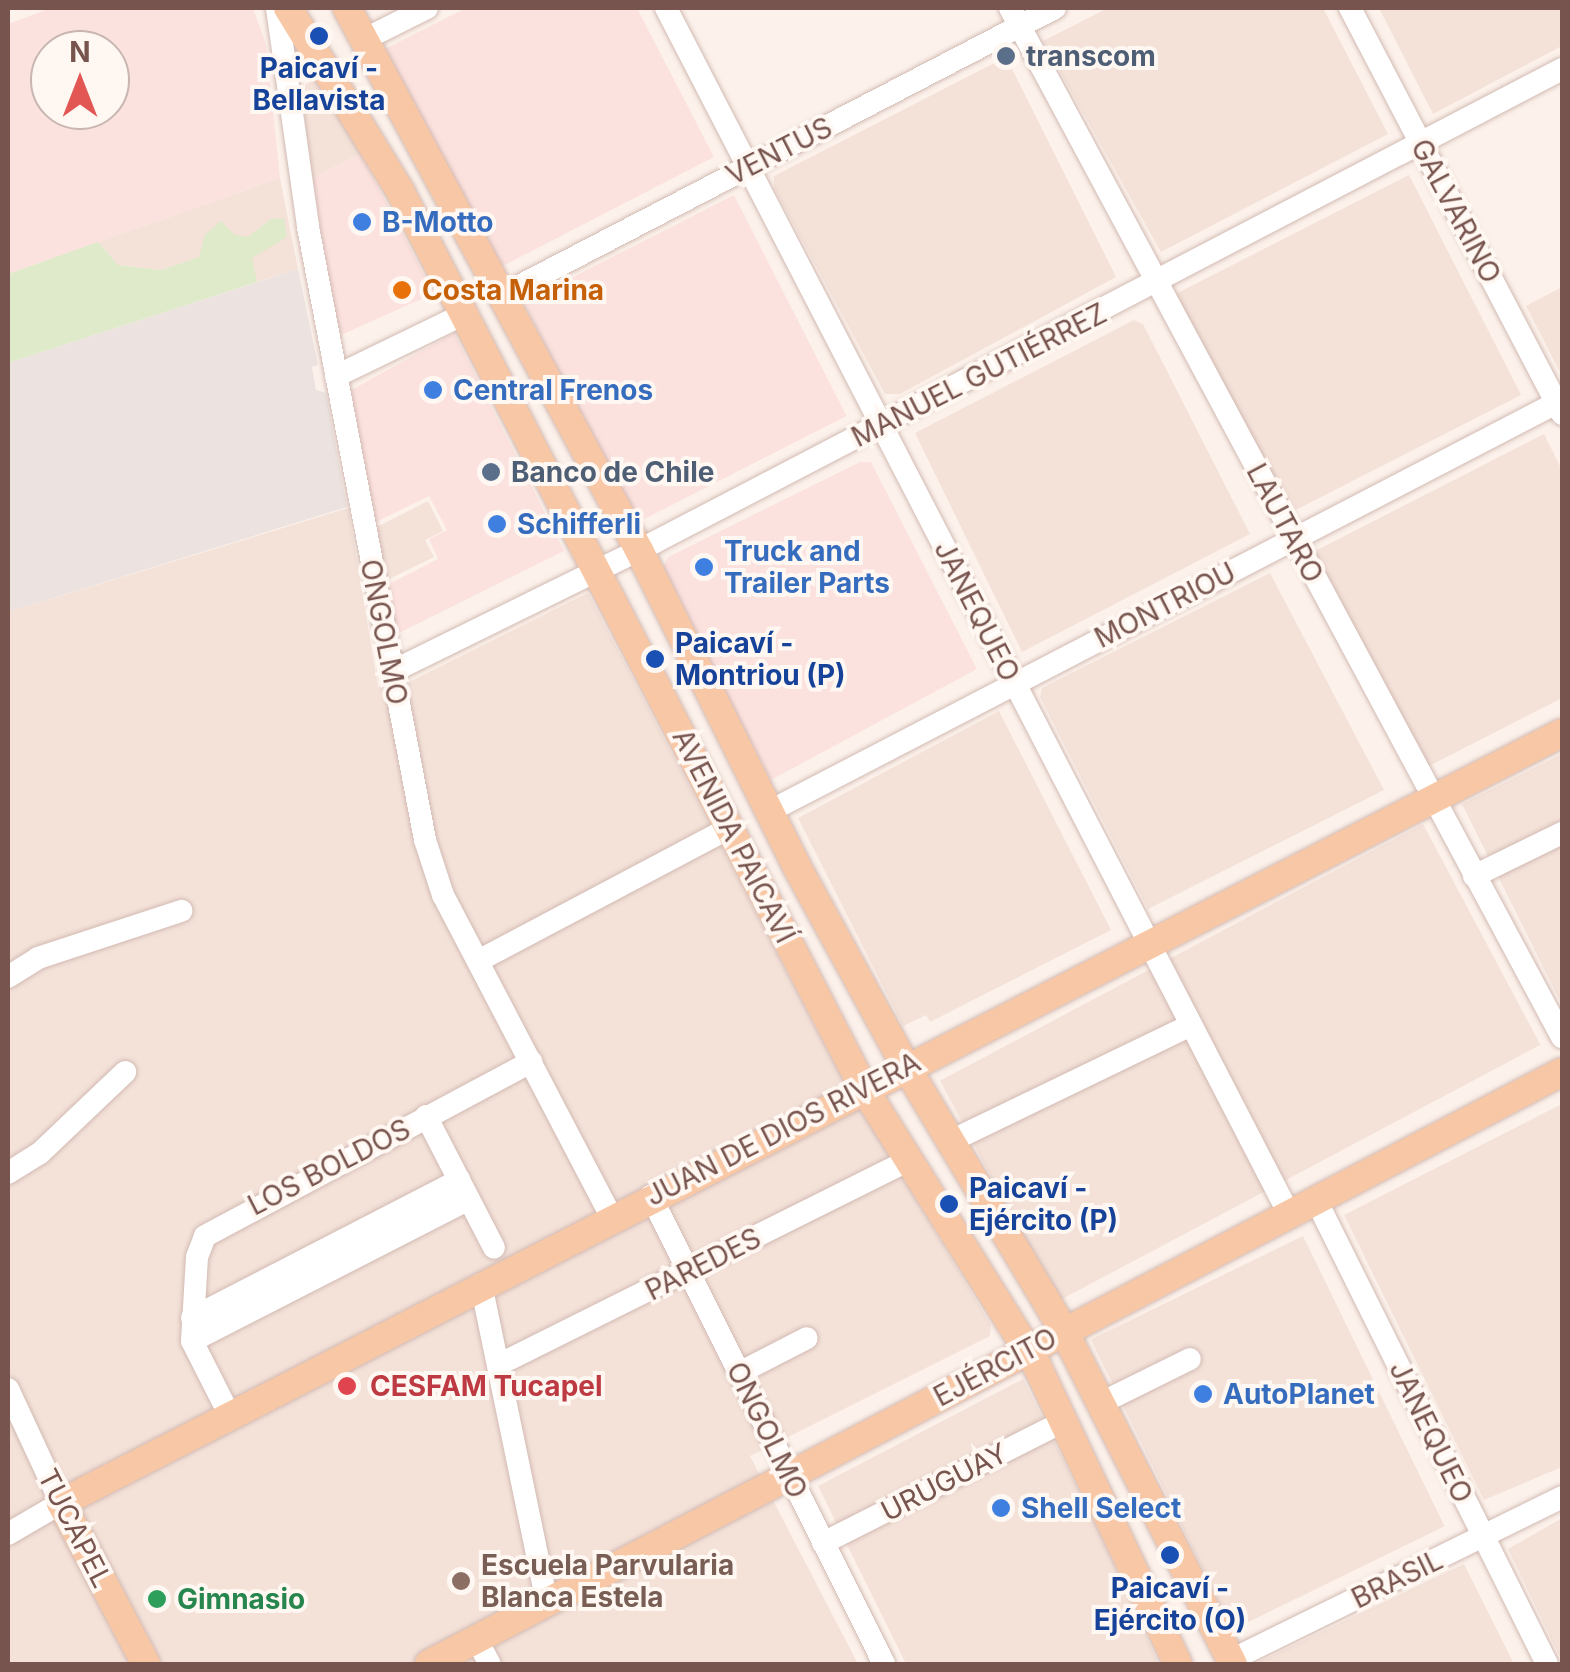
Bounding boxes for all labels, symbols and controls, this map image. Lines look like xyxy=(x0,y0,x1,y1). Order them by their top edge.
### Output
marker: Paicaví - Bellavista xyxy=(308,25,330,47)
north arrow xyxy=(30,30,130,130)
text: N xyxy=(69,35,91,69)
place label: transcom xyxy=(1026,39,1156,73)
marker: transcom xyxy=(995,45,1017,67)
place label: Paicaví - Bellavista xyxy=(253,51,385,117)
street label: VENTUS xyxy=(721,110,837,192)
street label: GALVARINO xyxy=(1404,133,1508,289)
place label: B-Motto xyxy=(382,205,493,239)
marker: B-Motto xyxy=(351,211,373,233)
place label: Costa Marina xyxy=(422,273,604,307)
marker: Costa Marina xyxy=(391,279,413,301)
street label: MANUEL GUTIÉRREZ xyxy=(846,296,1112,454)
place label: Central Frenos xyxy=(453,373,653,407)
marker: Central Frenos xyxy=(422,379,444,401)
place label: Banco de Chile xyxy=(511,455,714,489)
street label: LAUTARO xyxy=(1240,458,1330,588)
marker: Banco de Chile xyxy=(480,461,502,483)
place label: Schifferli xyxy=(517,507,641,541)
marker: Schifferli xyxy=(486,513,508,535)
place label: Truck and Trailer Parts xyxy=(724,534,890,600)
street label: JANEQUEO xyxy=(927,535,1027,687)
street label: MONTRIOU xyxy=(1089,555,1241,655)
street label: ONGOLMO xyxy=(353,556,415,708)
marker: Truck and Trailer Parts xyxy=(693,556,715,578)
place label: Paicaví - Montriou (P) xyxy=(675,626,846,692)
marker: Paicaví - Montriou (P) xyxy=(644,648,666,670)
street label: AVENIDA PAICAVÍ xyxy=(666,723,802,949)
street label: JUAN DE DIOS RIVERA xyxy=(640,1045,926,1213)
street label: LOS BOLDOS xyxy=(242,1112,416,1222)
place label: Paicaví - Ejército (P) xyxy=(969,1171,1118,1237)
marker: Paicaví - Ejército (P) xyxy=(938,1193,960,1215)
street label: PAREDES xyxy=(640,1221,766,1307)
street label: EJÉRCITO xyxy=(928,1321,1062,1413)
street label: ONGOLMO xyxy=(720,1356,814,1504)
street label: JANEQUEO xyxy=(1382,1356,1480,1508)
place label: CESFAM Tucapel xyxy=(370,1369,603,1403)
marker: CESFAM Tucapel xyxy=(334,1373,360,1399)
place label: AutoPlanet xyxy=(1223,1377,1375,1411)
marker: AutoPlanet xyxy=(1192,1383,1214,1405)
street label: URUGUAY xyxy=(875,1436,1013,1528)
street label: TUCAPEL xyxy=(31,1463,119,1593)
place label: Shell Select xyxy=(1021,1491,1181,1525)
marker: Shell Select xyxy=(990,1497,1012,1519)
street label: BRASIL xyxy=(1346,1543,1448,1615)
marker: Paicaví - Ejército (O) xyxy=(1159,1544,1181,1566)
place label: Escuela Parvularia Blanca Estela xyxy=(481,1548,734,1614)
marker: Escuela Parvularia Blanca Estela xyxy=(450,1570,472,1592)
place label: Paicaví - Ejército (O) xyxy=(1094,1571,1246,1637)
place label: Gimnasio xyxy=(177,1582,305,1616)
marker: Gimnasio xyxy=(146,1588,168,1610)

